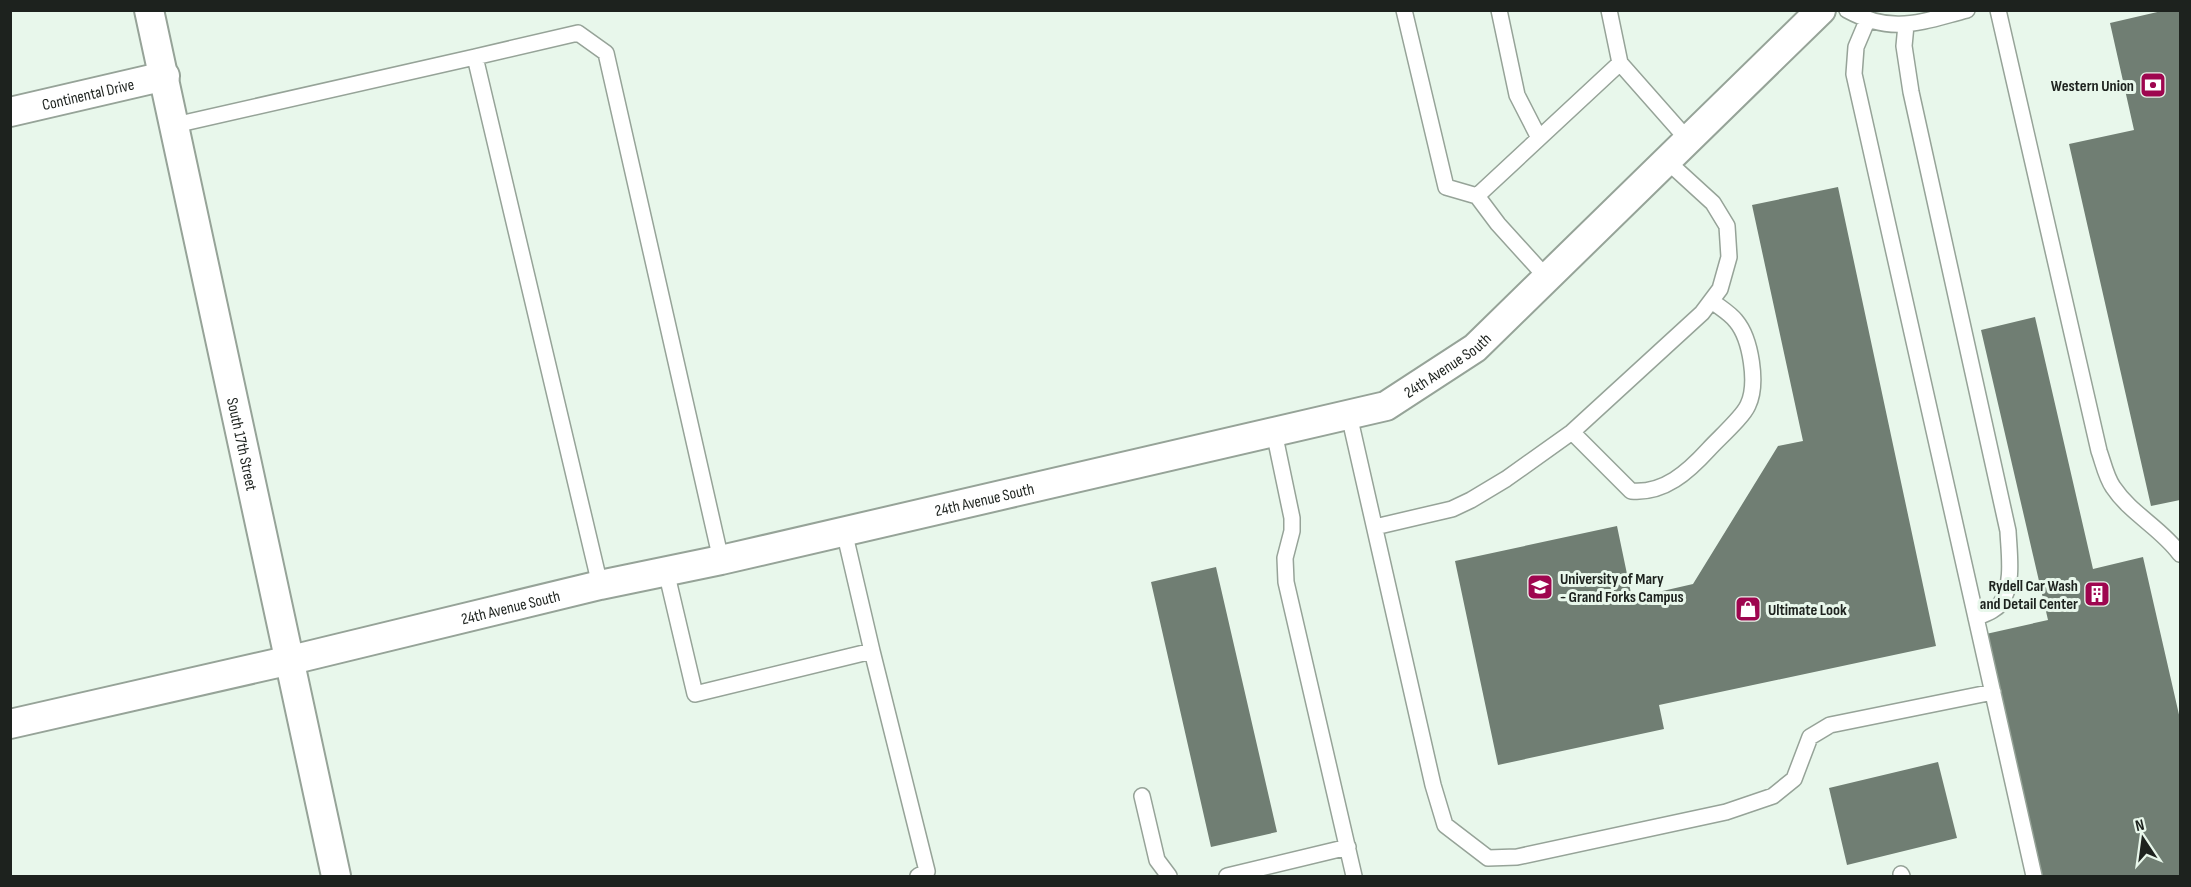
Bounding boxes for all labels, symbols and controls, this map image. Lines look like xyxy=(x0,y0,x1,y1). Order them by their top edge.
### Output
bank icon: Western Union xyxy=(2138,70,2168,100)
street label: Continental Drive xyxy=(40,75,136,115)
place label: Western Union xyxy=(2051,77,2134,96)
street label: 24th Avenue South xyxy=(1401,330,1496,403)
street label: South 17th Street xyxy=(222,396,261,493)
street label: 24th Avenue South xyxy=(933,480,1036,521)
place label: University of Mary - Grand Forks Campus xyxy=(1560,570,1684,607)
school or university icon: University of Mary - Grand Forks Campus xyxy=(1525,572,1555,602)
place label: Rydell Car Wash and Detail Center xyxy=(1980,577,2078,614)
building icon: Rydell Car Wash and Detail Center xyxy=(2082,579,2112,609)
street label: 24th Avenue South xyxy=(459,587,562,629)
shop icon: Ultimate Look xyxy=(1733,594,1763,624)
place label: Ultimate Look xyxy=(1768,601,1847,620)
north arrow xyxy=(2113,809,2173,869)
text: N xyxy=(2134,816,2146,836)

